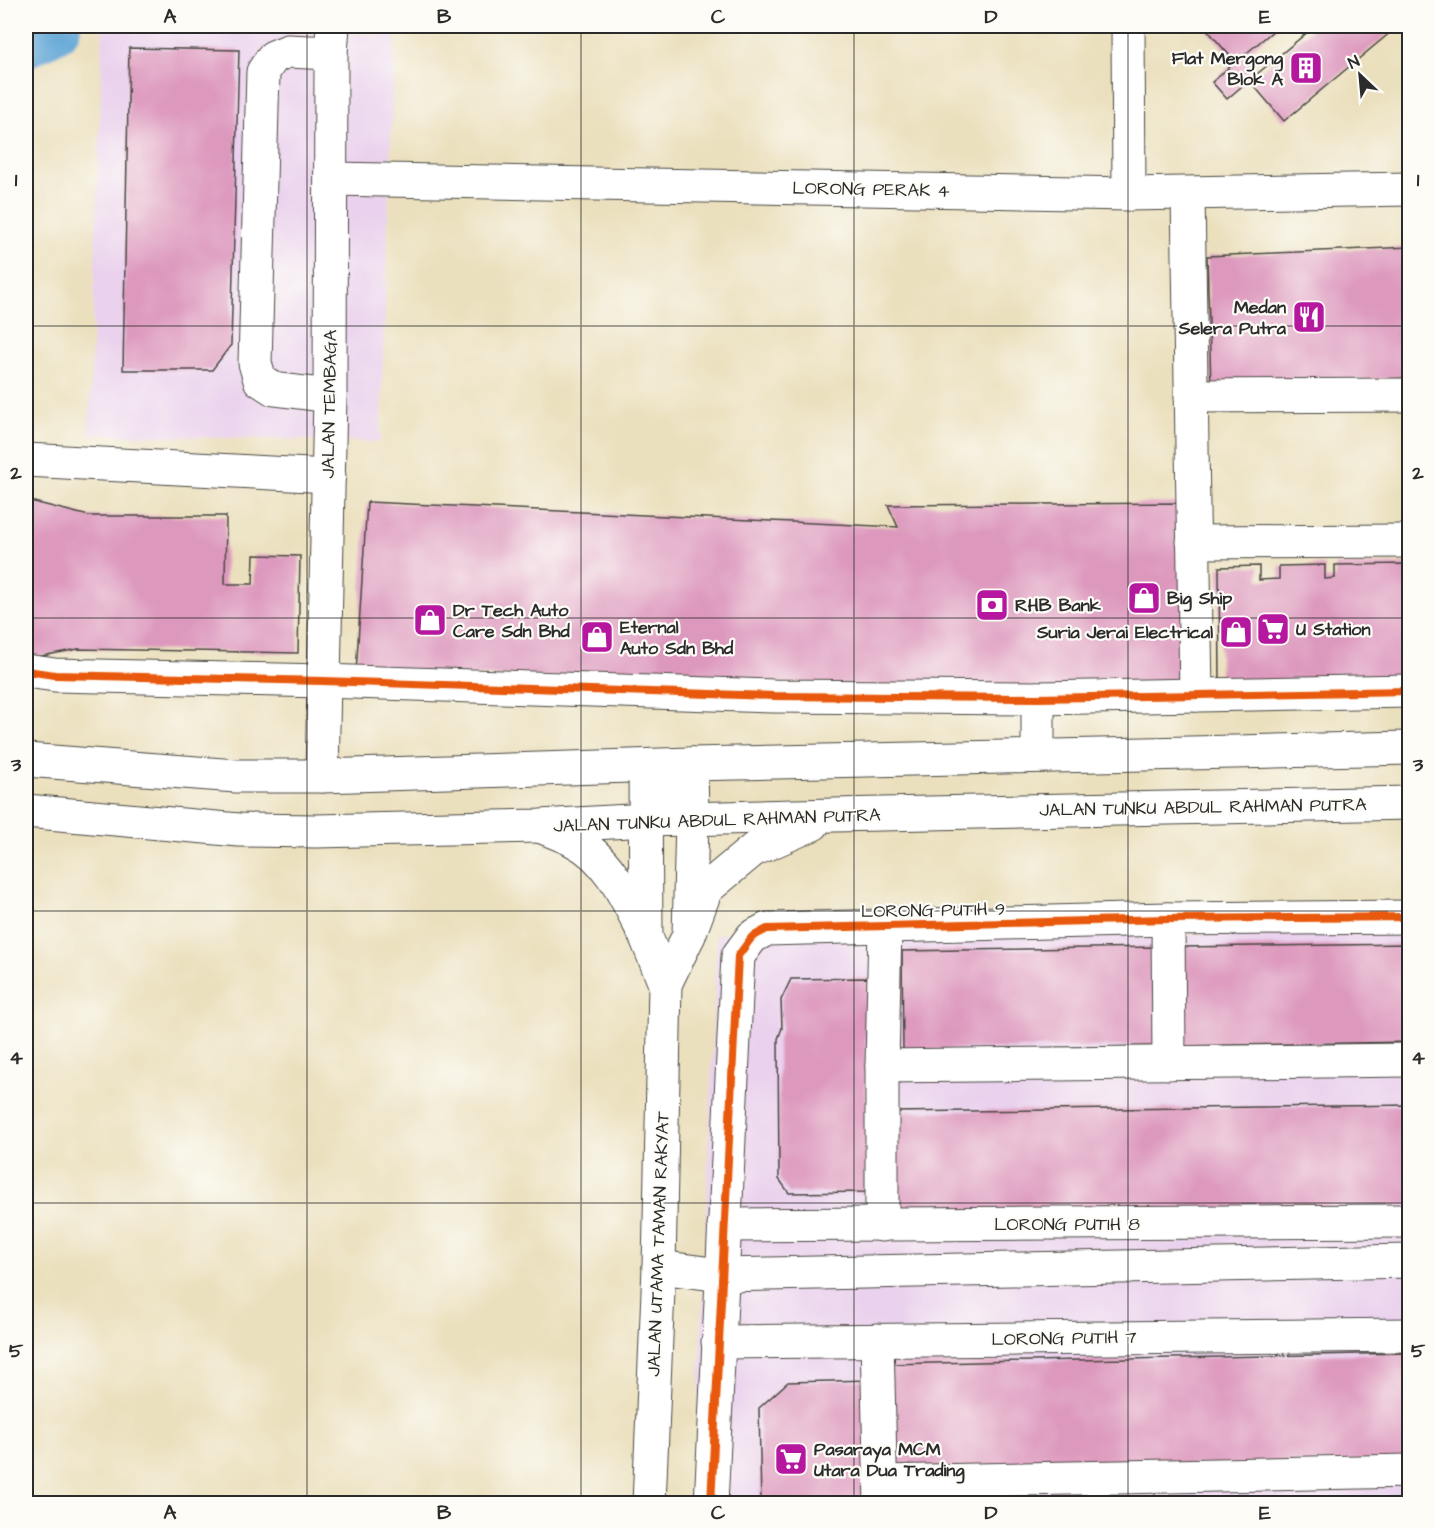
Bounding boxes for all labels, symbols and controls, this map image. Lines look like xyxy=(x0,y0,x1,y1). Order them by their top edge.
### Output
text: A xyxy=(164,3,177,31)
text: B xyxy=(437,3,452,31)
text: C xyxy=(711,3,726,31)
text: D xyxy=(985,3,998,31)
text: E xyxy=(1259,3,1271,31)
north arrow xyxy=(1330,45,1390,105)
place label: Flat Mergong Blok A xyxy=(1172,46,1284,92)
building icon: Flat Mergong Blok A xyxy=(1288,50,1324,86)
text: N xyxy=(1345,50,1363,75)
text: 1 xyxy=(15,166,18,194)
text: 1 xyxy=(1417,166,1420,194)
street label: LORONG PERAK 4 xyxy=(792,176,950,203)
place label: Medan Selera Putra xyxy=(1178,295,1287,341)
restaurant icon: Medan Selera Putra xyxy=(1291,299,1327,335)
street label: JALAN TEMBAGA xyxy=(316,329,343,479)
text: 2 xyxy=(9,459,22,487)
text: 2 xyxy=(1411,459,1424,487)
shop icon: Big Ship xyxy=(1126,580,1162,616)
place label: Big Ship xyxy=(1167,586,1232,612)
bank icon: RHB Bank xyxy=(974,587,1010,623)
place label: RHB Bank xyxy=(1015,593,1102,618)
place label: Dr Tech Auto Care Sdn Bhd xyxy=(453,598,570,644)
shop icon: Dr Tech Auto Care Sdn Bhd xyxy=(412,602,448,638)
supermarket icon: U Station xyxy=(1255,611,1291,647)
shop icon: Suria Jerai Electrical xyxy=(1218,614,1254,650)
place label: Eternal Auto Sdn Bhd xyxy=(620,615,734,661)
place label: U Station xyxy=(1296,617,1370,642)
shop icon: Eternal Auto Sdn Bhd xyxy=(579,619,615,655)
place label: Suria Jerai Electrical xyxy=(1036,620,1213,645)
text: 3 xyxy=(10,751,22,779)
text: 3 xyxy=(1412,751,1424,779)
street label: JALAN TUNKU ABDUL RAHMAN PUTRA xyxy=(1039,792,1367,823)
street label: JALAN TUNKU ABDUL RAHMAN PUTRA xyxy=(553,802,882,839)
street label: LORONG PUTIH 9 xyxy=(861,897,1005,924)
text: 4 xyxy=(9,1044,23,1072)
text: 4 xyxy=(1411,1044,1425,1072)
street label: JALAN UTAMA TAMAN RAKYAT xyxy=(641,1110,676,1377)
street label: LORONG PUTIH 8 xyxy=(994,1212,1140,1237)
street label: LORONG PUTIH 7 xyxy=(991,1325,1137,1352)
text: 5 xyxy=(9,1337,24,1365)
text: 5 xyxy=(1411,1337,1426,1365)
place label: Pasaraya MCM Utara Dua Trading xyxy=(814,1437,965,1484)
supermarket icon: Pasaraya MCM Utara Dua Trading xyxy=(773,1441,809,1477)
text: A xyxy=(164,1499,177,1527)
text: B xyxy=(437,1499,452,1527)
text: C xyxy=(711,1499,726,1527)
text: D xyxy=(985,1499,998,1527)
text: E xyxy=(1259,1499,1271,1527)

